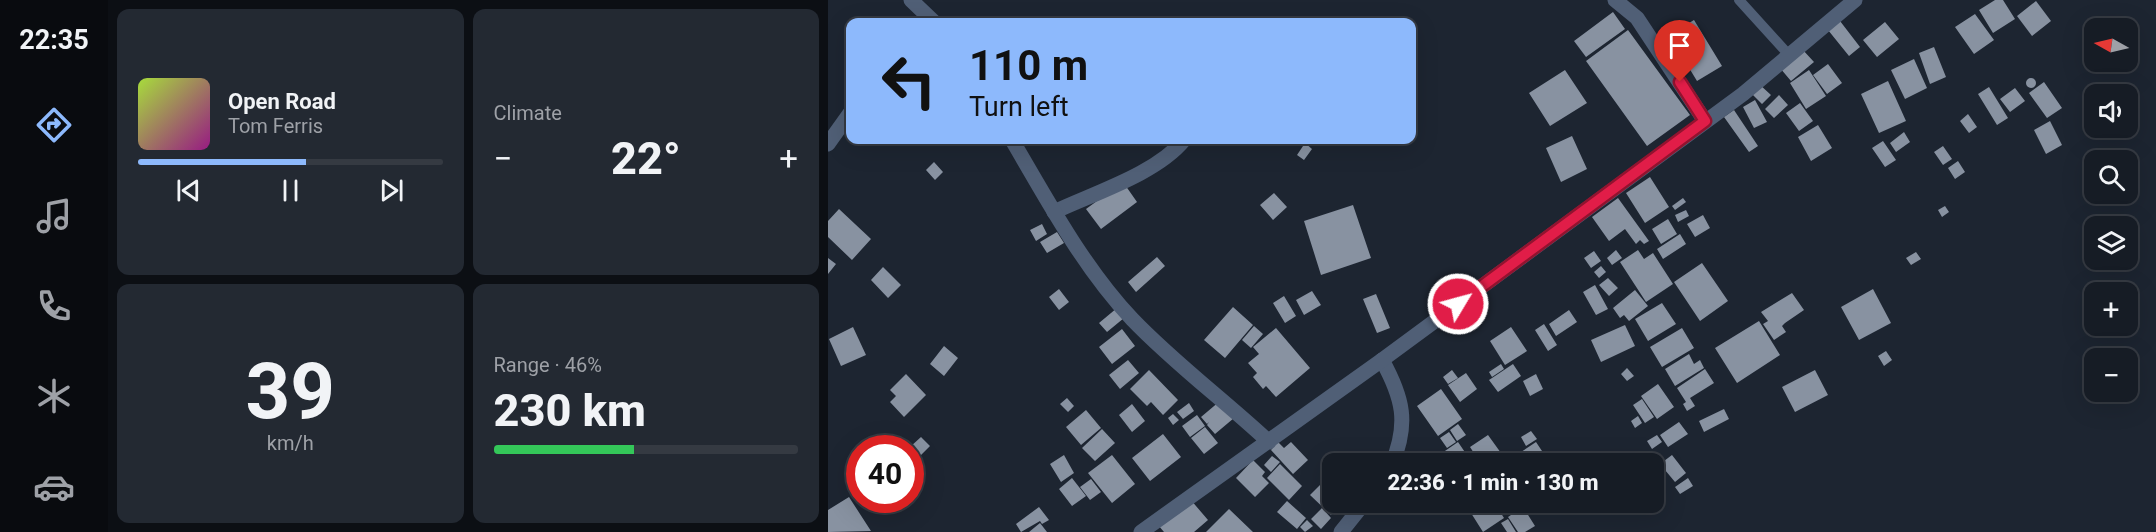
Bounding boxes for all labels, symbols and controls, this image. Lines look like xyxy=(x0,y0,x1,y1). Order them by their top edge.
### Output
north arrow xyxy=(2084,18,2138,72)
map controls xyxy=(2084,18,2138,402)
pin xyxy=(1654,20,1705,82)
text: 22:35 xyxy=(19,24,89,56)
icon: arrive xyxy=(1663,29,1696,62)
text: 110 m xyxy=(969,41,1088,90)
icon: left xyxy=(870,42,948,120)
button: sound xyxy=(2084,84,2138,138)
text: Open Road xyxy=(228,89,336,114)
text: Turn left xyxy=(969,91,1069,123)
text: Climate xyxy=(494,101,562,125)
icon: directions xyxy=(33,104,75,146)
text: Tom Ferris xyxy=(228,114,323,138)
text: 22° xyxy=(611,132,681,185)
text: − xyxy=(494,139,512,178)
text: + xyxy=(779,139,798,178)
button: search xyxy=(2084,150,2138,204)
icon: previous xyxy=(172,174,205,207)
icon: pause xyxy=(274,174,307,207)
icon: next xyxy=(375,174,408,207)
icon: music xyxy=(33,195,75,237)
button: layers xyxy=(2084,216,2138,270)
position arrow xyxy=(1426,272,1490,336)
button: + xyxy=(2084,282,2138,336)
icon: phone xyxy=(33,285,75,327)
text: 39 xyxy=(245,346,335,437)
button: − xyxy=(2084,348,2138,402)
text: Range · 46% xyxy=(494,353,602,377)
icon: climate xyxy=(33,375,75,417)
text: 230 km xyxy=(494,384,646,437)
text: km/h xyxy=(267,431,314,455)
speed limit sign: 40 xyxy=(846,435,924,513)
icon: car xyxy=(33,466,75,508)
text: 22:36 · 1 min · 130 m xyxy=(1388,470,1598,495)

